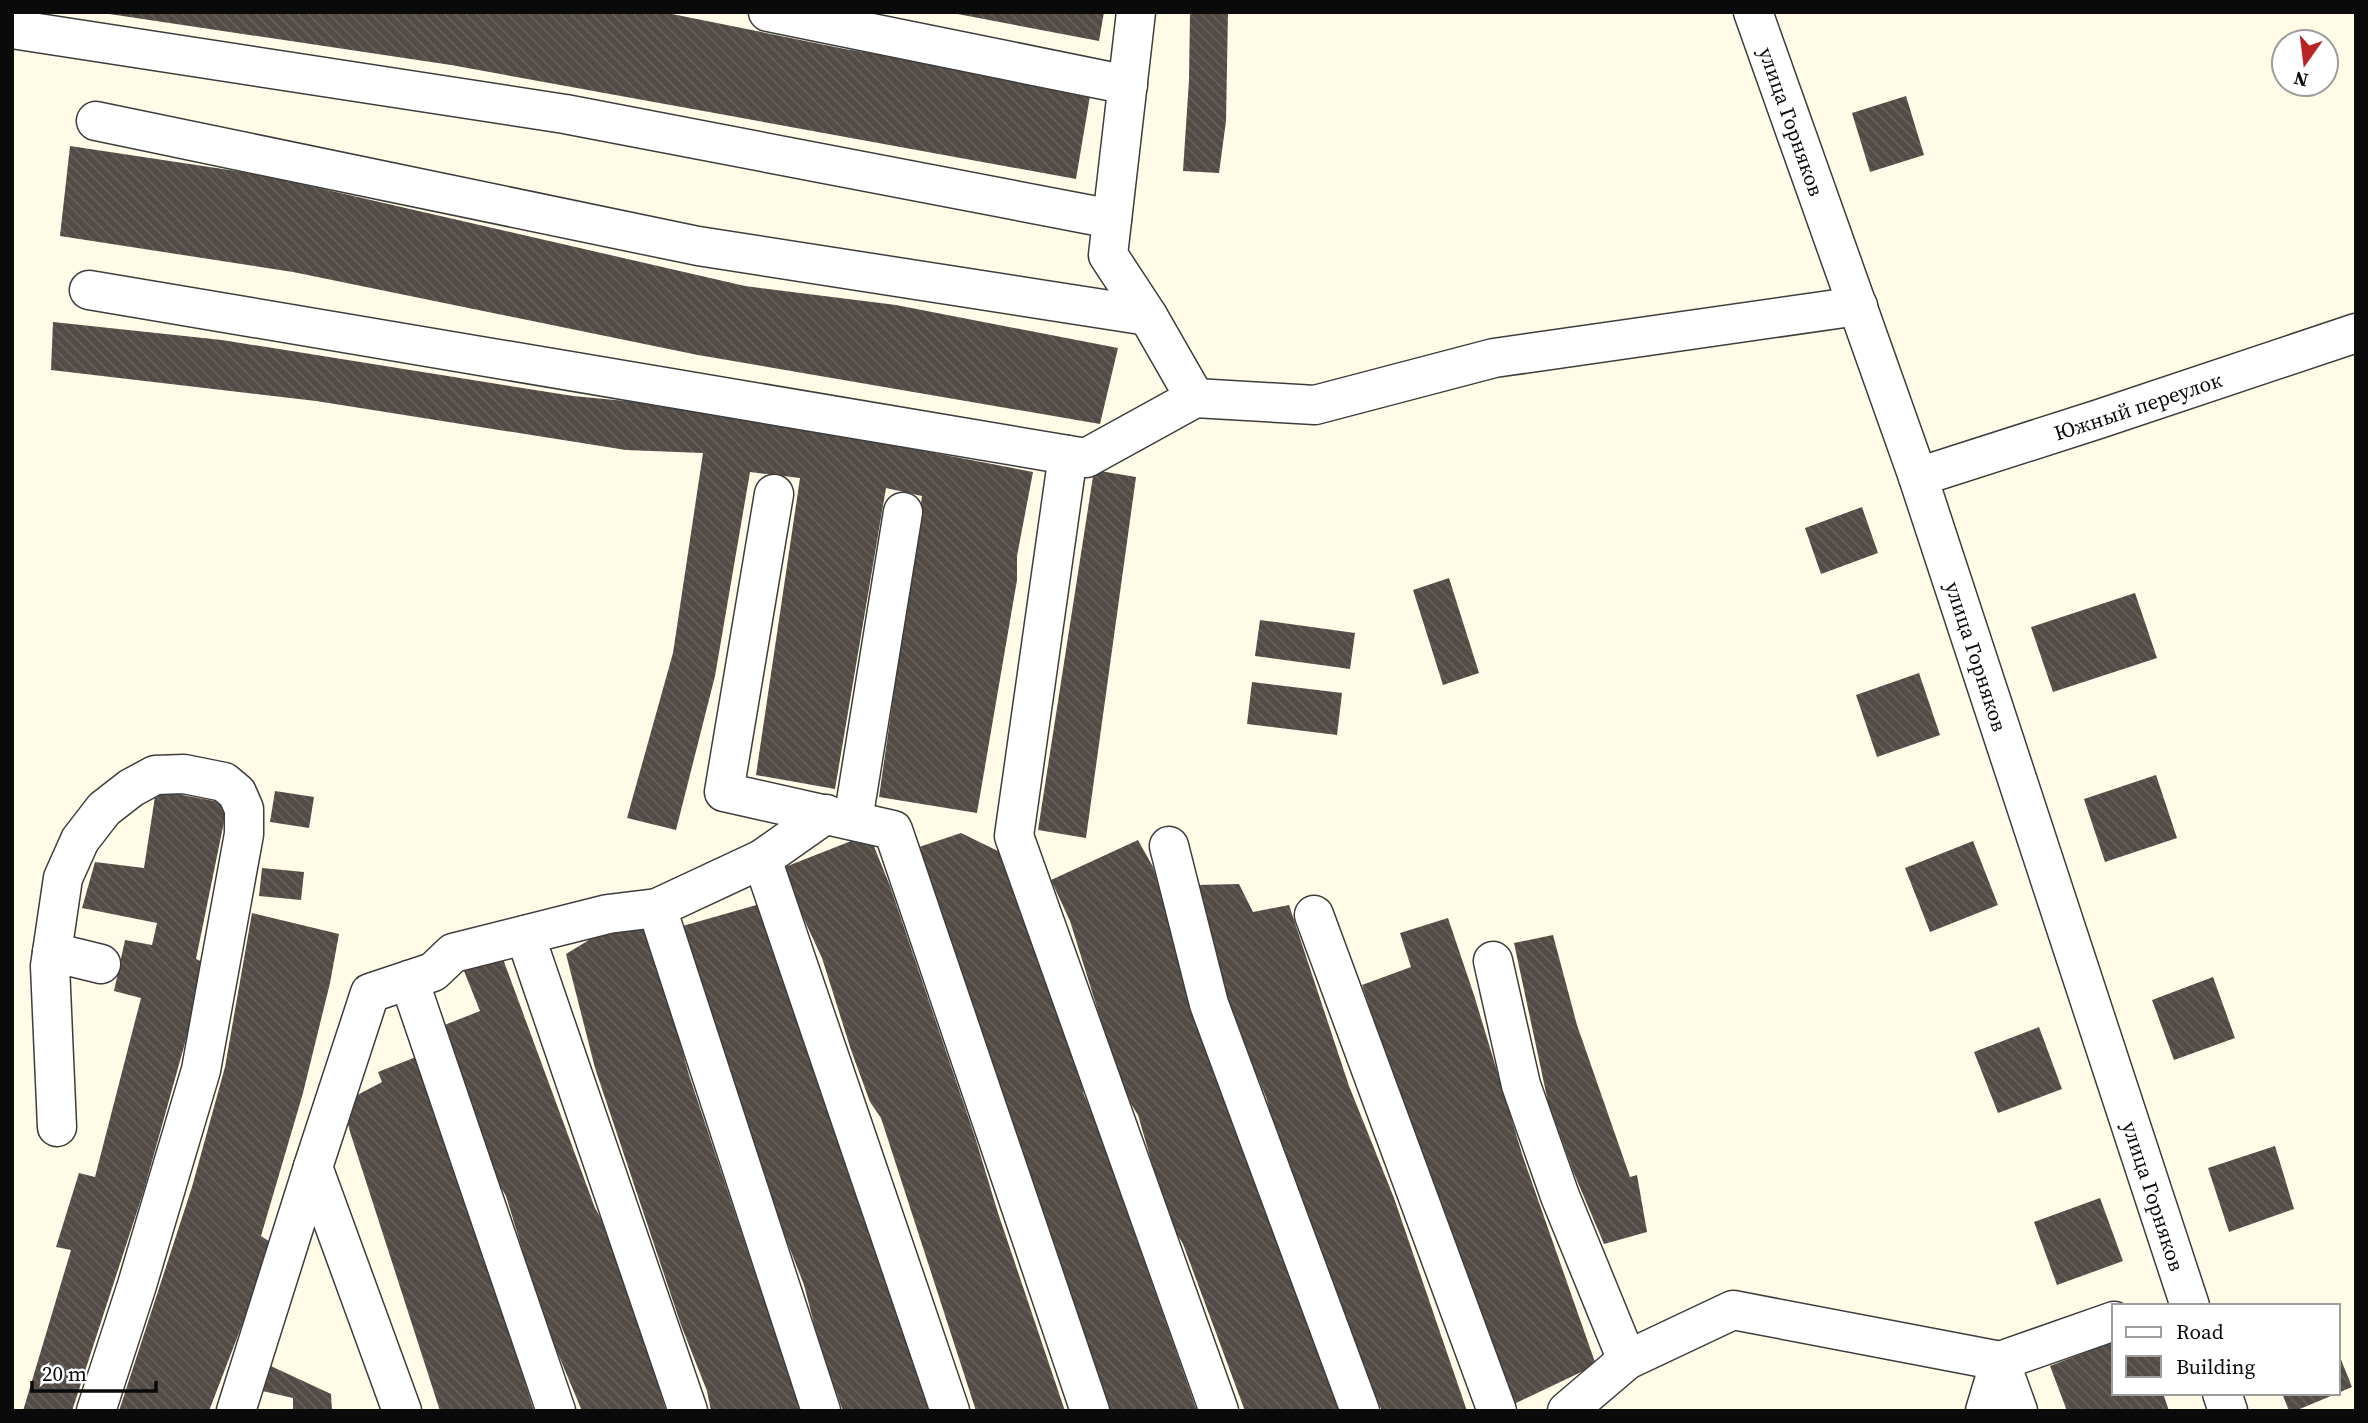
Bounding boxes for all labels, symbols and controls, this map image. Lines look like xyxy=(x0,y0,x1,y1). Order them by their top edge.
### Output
north arrow xyxy=(2270,28,2340,98)
street label: улица Горняков xyxy=(1752,43,1832,200)
text: N xyxy=(2291,65,2311,94)
street label: Южный переулок xyxy=(2050,364,2226,447)
street label: улица Горняков xyxy=(1939,578,2015,735)
street label: улица Горняков xyxy=(2116,1117,2192,1275)
legend xyxy=(2112,1304,2340,1395)
text: Road xyxy=(2176,1317,2224,1346)
scale bar xyxy=(32,1350,156,1394)
text: Building xyxy=(2176,1352,2255,1381)
text: 20 m xyxy=(42,1359,87,1388)

